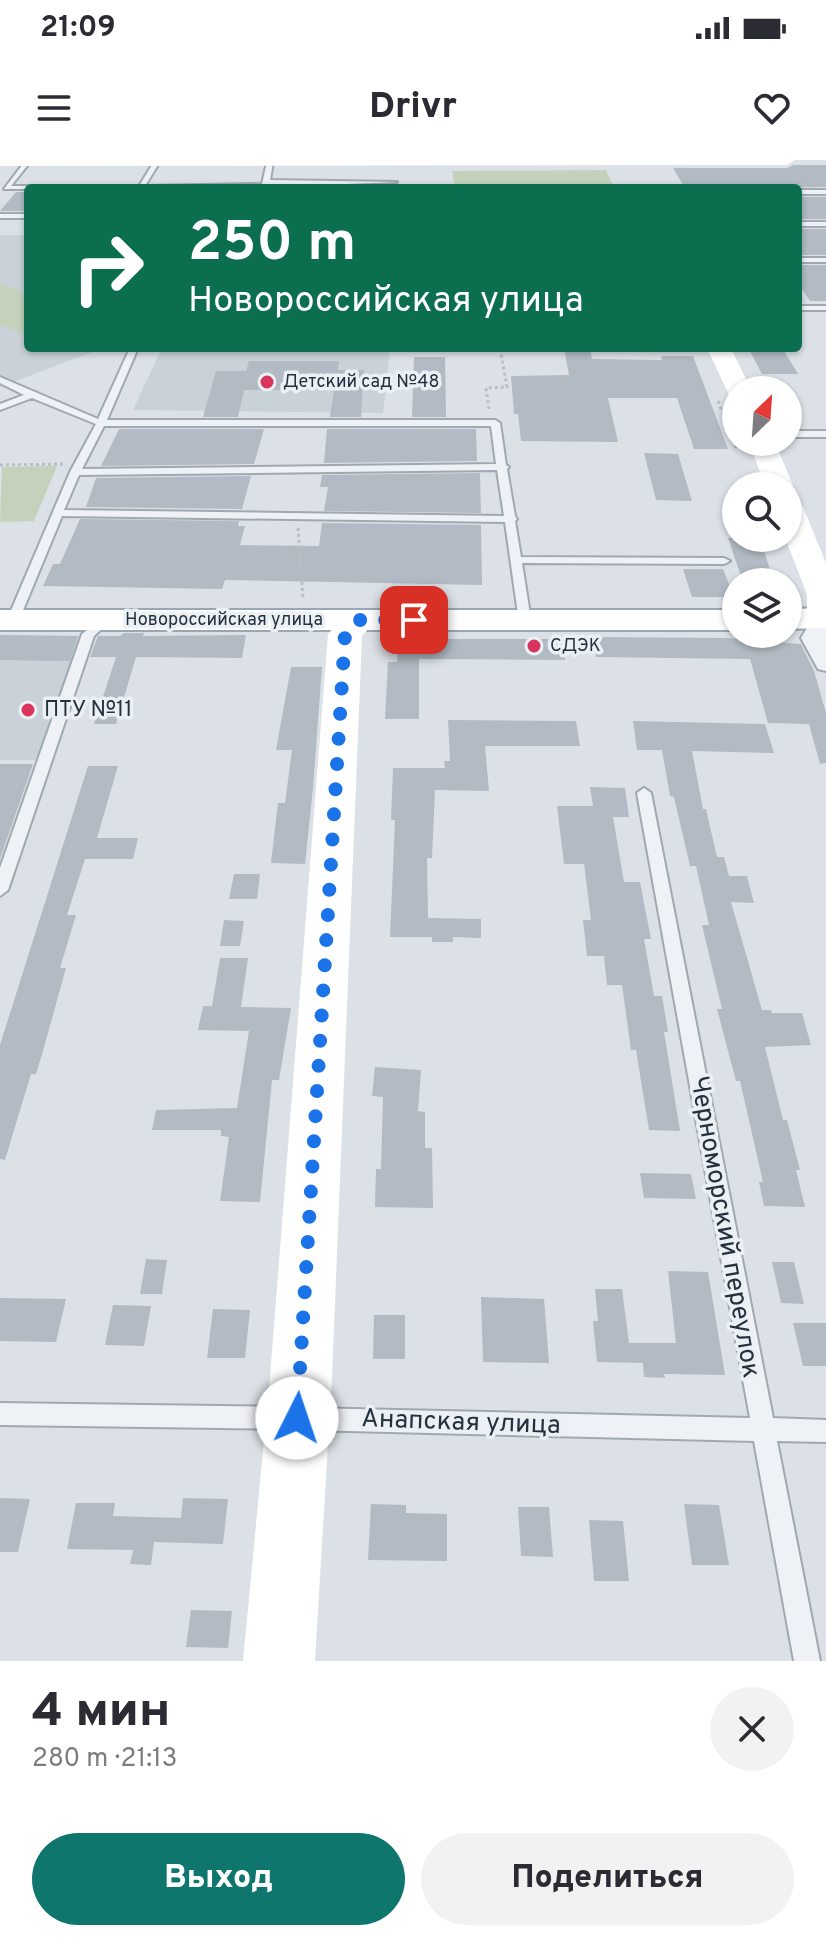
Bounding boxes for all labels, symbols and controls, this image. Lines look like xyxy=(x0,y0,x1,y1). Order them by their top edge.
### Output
text: 21:09 xyxy=(40,10,116,47)
text: Drivr xyxy=(369,85,457,131)
icon: menu xyxy=(32,86,76,130)
icon: heart xyxy=(750,86,794,130)
text: 250 m xyxy=(188,210,356,280)
icon: right xyxy=(56,216,160,320)
text: Новороссийская улица xyxy=(188,279,584,325)
place label: Детский сад №48 xyxy=(283,371,439,394)
marker: Детский сад №48 xyxy=(258,373,276,391)
north arrow xyxy=(722,376,802,456)
map controls xyxy=(722,376,802,648)
button: search xyxy=(722,472,802,552)
button: layers xyxy=(722,568,802,648)
pin xyxy=(380,586,448,654)
icon: arrive xyxy=(392,598,436,642)
street label: Новороссийская улица xyxy=(125,609,323,632)
place label: СДЭК xyxy=(550,635,601,658)
marker: СДЭК xyxy=(525,637,543,655)
place label: ПТУ №11 xyxy=(44,697,132,724)
marker: ПТУ №11 xyxy=(19,701,37,719)
street label: Черноморский переулок xyxy=(681,1073,767,1381)
position arrow xyxy=(255,1376,339,1460)
street label: Анапская улица xyxy=(361,1403,561,1443)
text: 4 мин xyxy=(32,1683,170,1743)
button: close xyxy=(710,1687,794,1771)
text: 280 m · 21:13 xyxy=(32,1743,177,1776)
button: Выход xyxy=(32,1833,405,1925)
button: Поделиться xyxy=(421,1833,794,1925)

